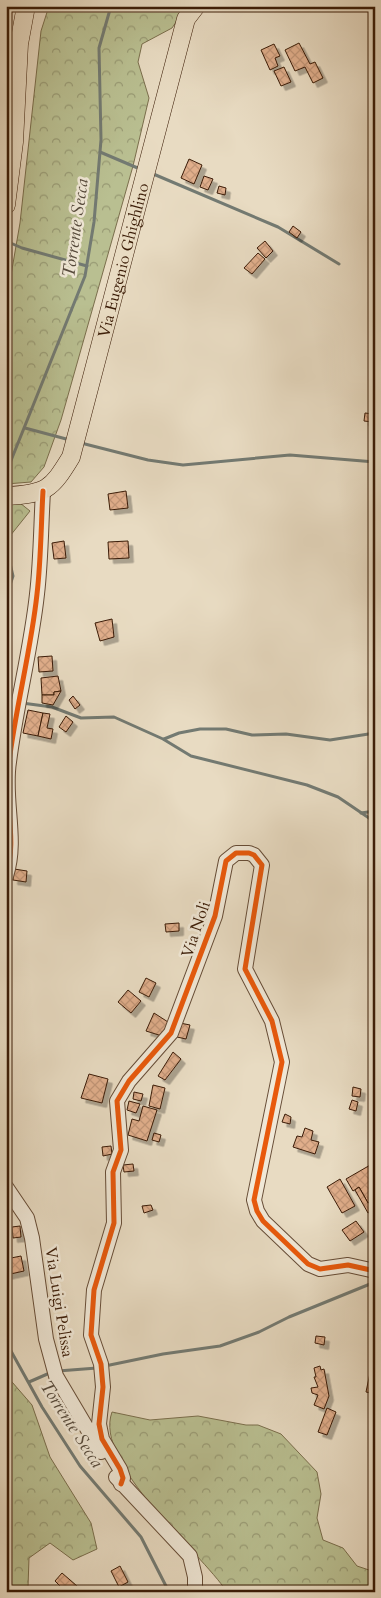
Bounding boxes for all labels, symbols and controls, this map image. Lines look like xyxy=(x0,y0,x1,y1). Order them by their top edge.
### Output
water label: Torrente Secca xyxy=(56,177,95,279)
street label: Via Eugenio Ghighlino xyxy=(93,180,155,340)
street label: Via Noli xyxy=(176,898,216,960)
street label: Via Luigi Pelissa xyxy=(39,1246,79,1359)
water label: Torrente Secca xyxy=(34,1376,109,1473)

